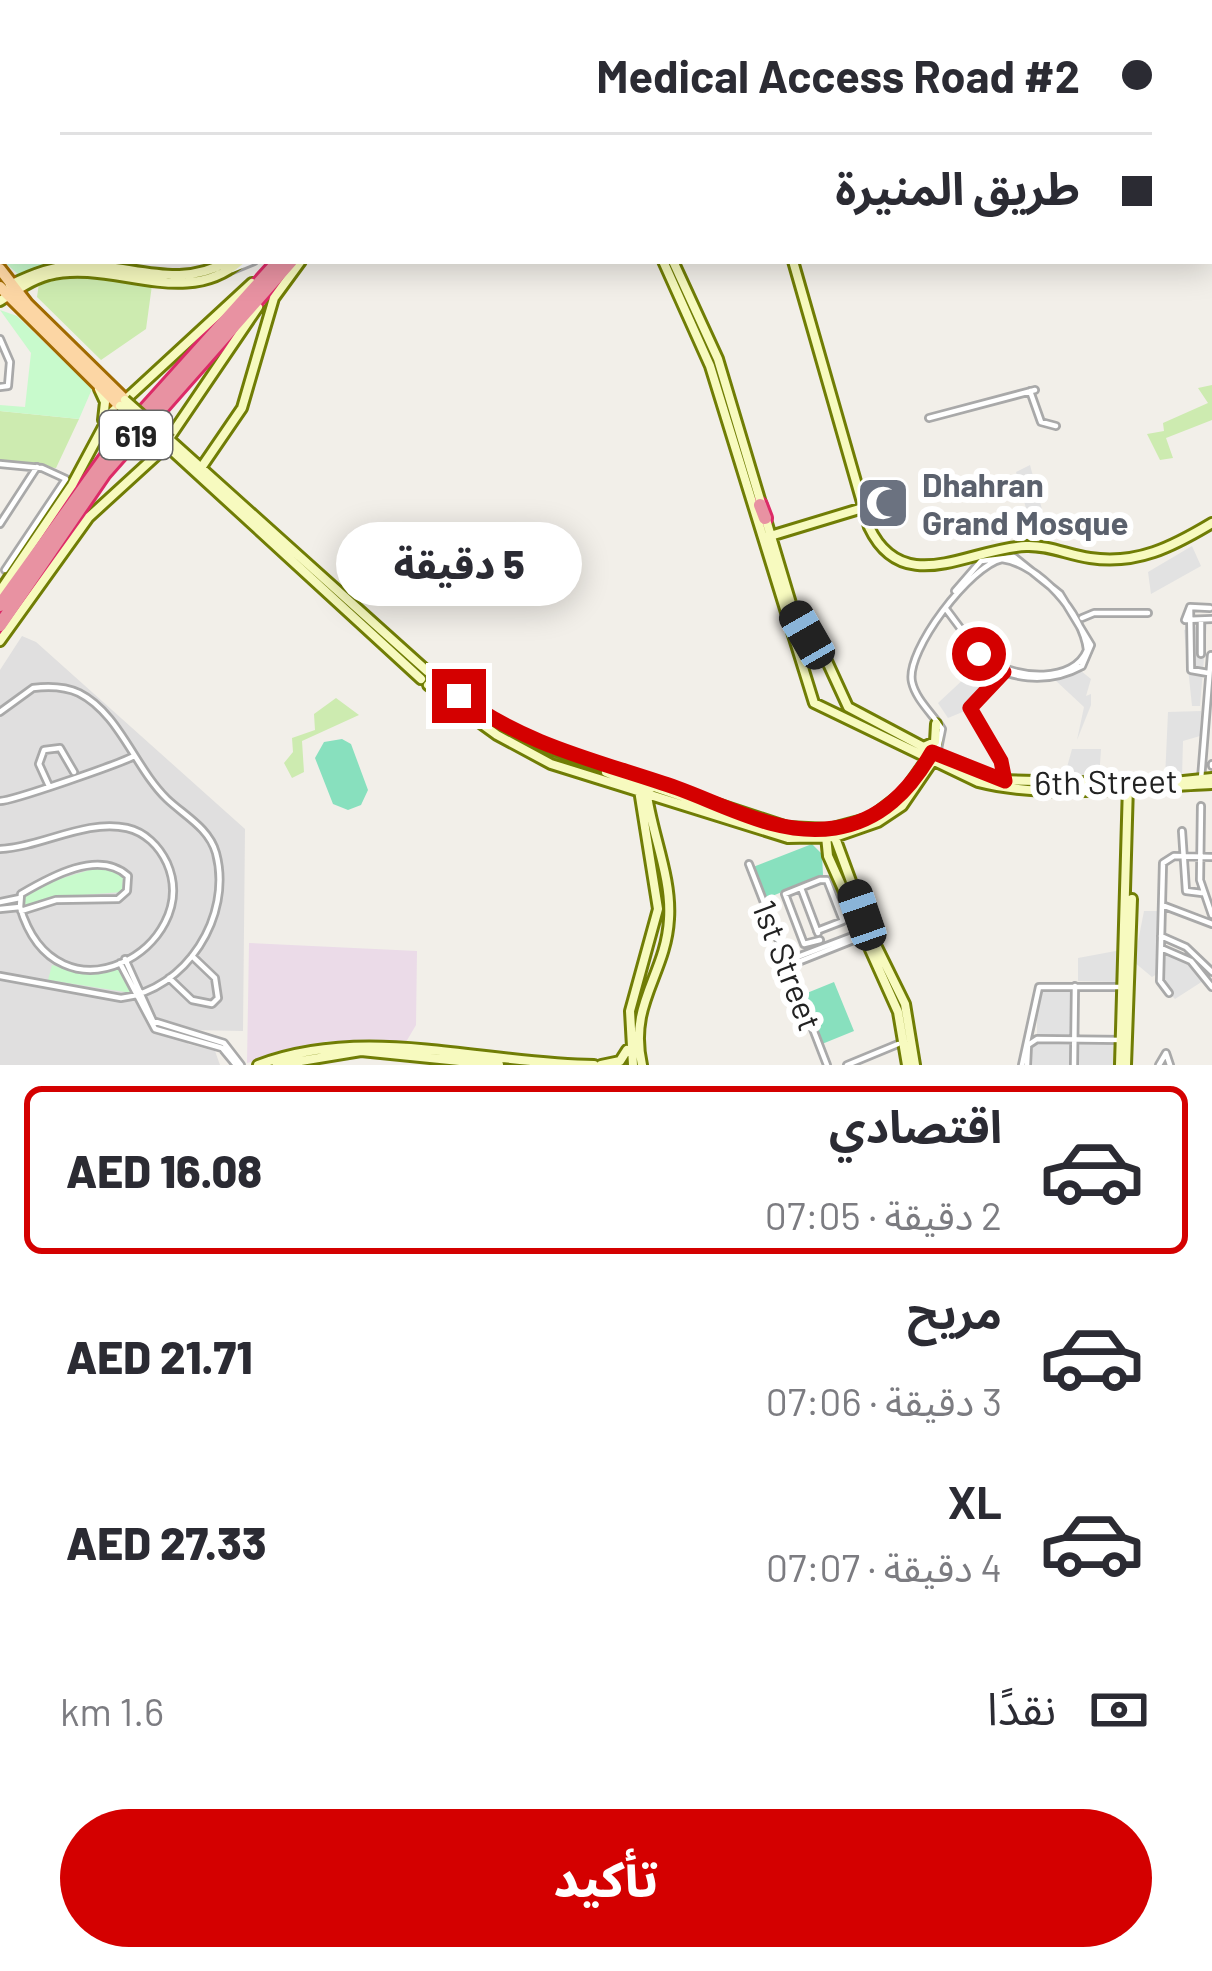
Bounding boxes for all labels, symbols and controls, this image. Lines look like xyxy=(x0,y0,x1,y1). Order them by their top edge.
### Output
text: Medical Access Road #2 xyxy=(596,48,1080,102)
text: طريق المنيرة xyxy=(835,160,1080,214)
road number: 619 xyxy=(100,411,172,459)
place label: Dhahran Grand Mosque xyxy=(922,464,1129,542)
mosque icon: Dhahran Grand Mosque xyxy=(855,475,911,531)
callout: 5 دقيقة xyxy=(336,522,582,606)
text: 5 دقيقة xyxy=(394,540,524,587)
car xyxy=(773,595,841,675)
route start xyxy=(952,627,1006,681)
route end xyxy=(432,669,486,723)
street label: 6th Street xyxy=(1034,760,1178,802)
car xyxy=(833,875,891,955)
street label: 1st Street xyxy=(745,894,831,1036)
text: اقتصادي xyxy=(829,1098,1002,1152)
icon: car xyxy=(1038,1116,1146,1224)
text: AED 16.08 xyxy=(66,1143,262,1197)
text: 2 دقيقة · 07:05 xyxy=(765,1191,1002,1238)
text: مريح xyxy=(907,1284,1002,1338)
icon: car xyxy=(1038,1302,1146,1410)
text: AED 21.71 xyxy=(66,1329,252,1383)
text: 3 دقيقة · 07:06 xyxy=(766,1377,1002,1424)
text: XL xyxy=(948,1474,1002,1528)
icon: car xyxy=(1038,1488,1146,1596)
text: AED 27.33 xyxy=(66,1515,266,1569)
text: 4 دقيقة · 07:07 xyxy=(766,1543,1002,1590)
icon: cash xyxy=(1086,1677,1152,1743)
text: نقدًا xyxy=(987,1680,1056,1734)
text: 1.6 km xyxy=(60,1687,164,1734)
button: تأكيد xyxy=(60,1809,1152,1947)

